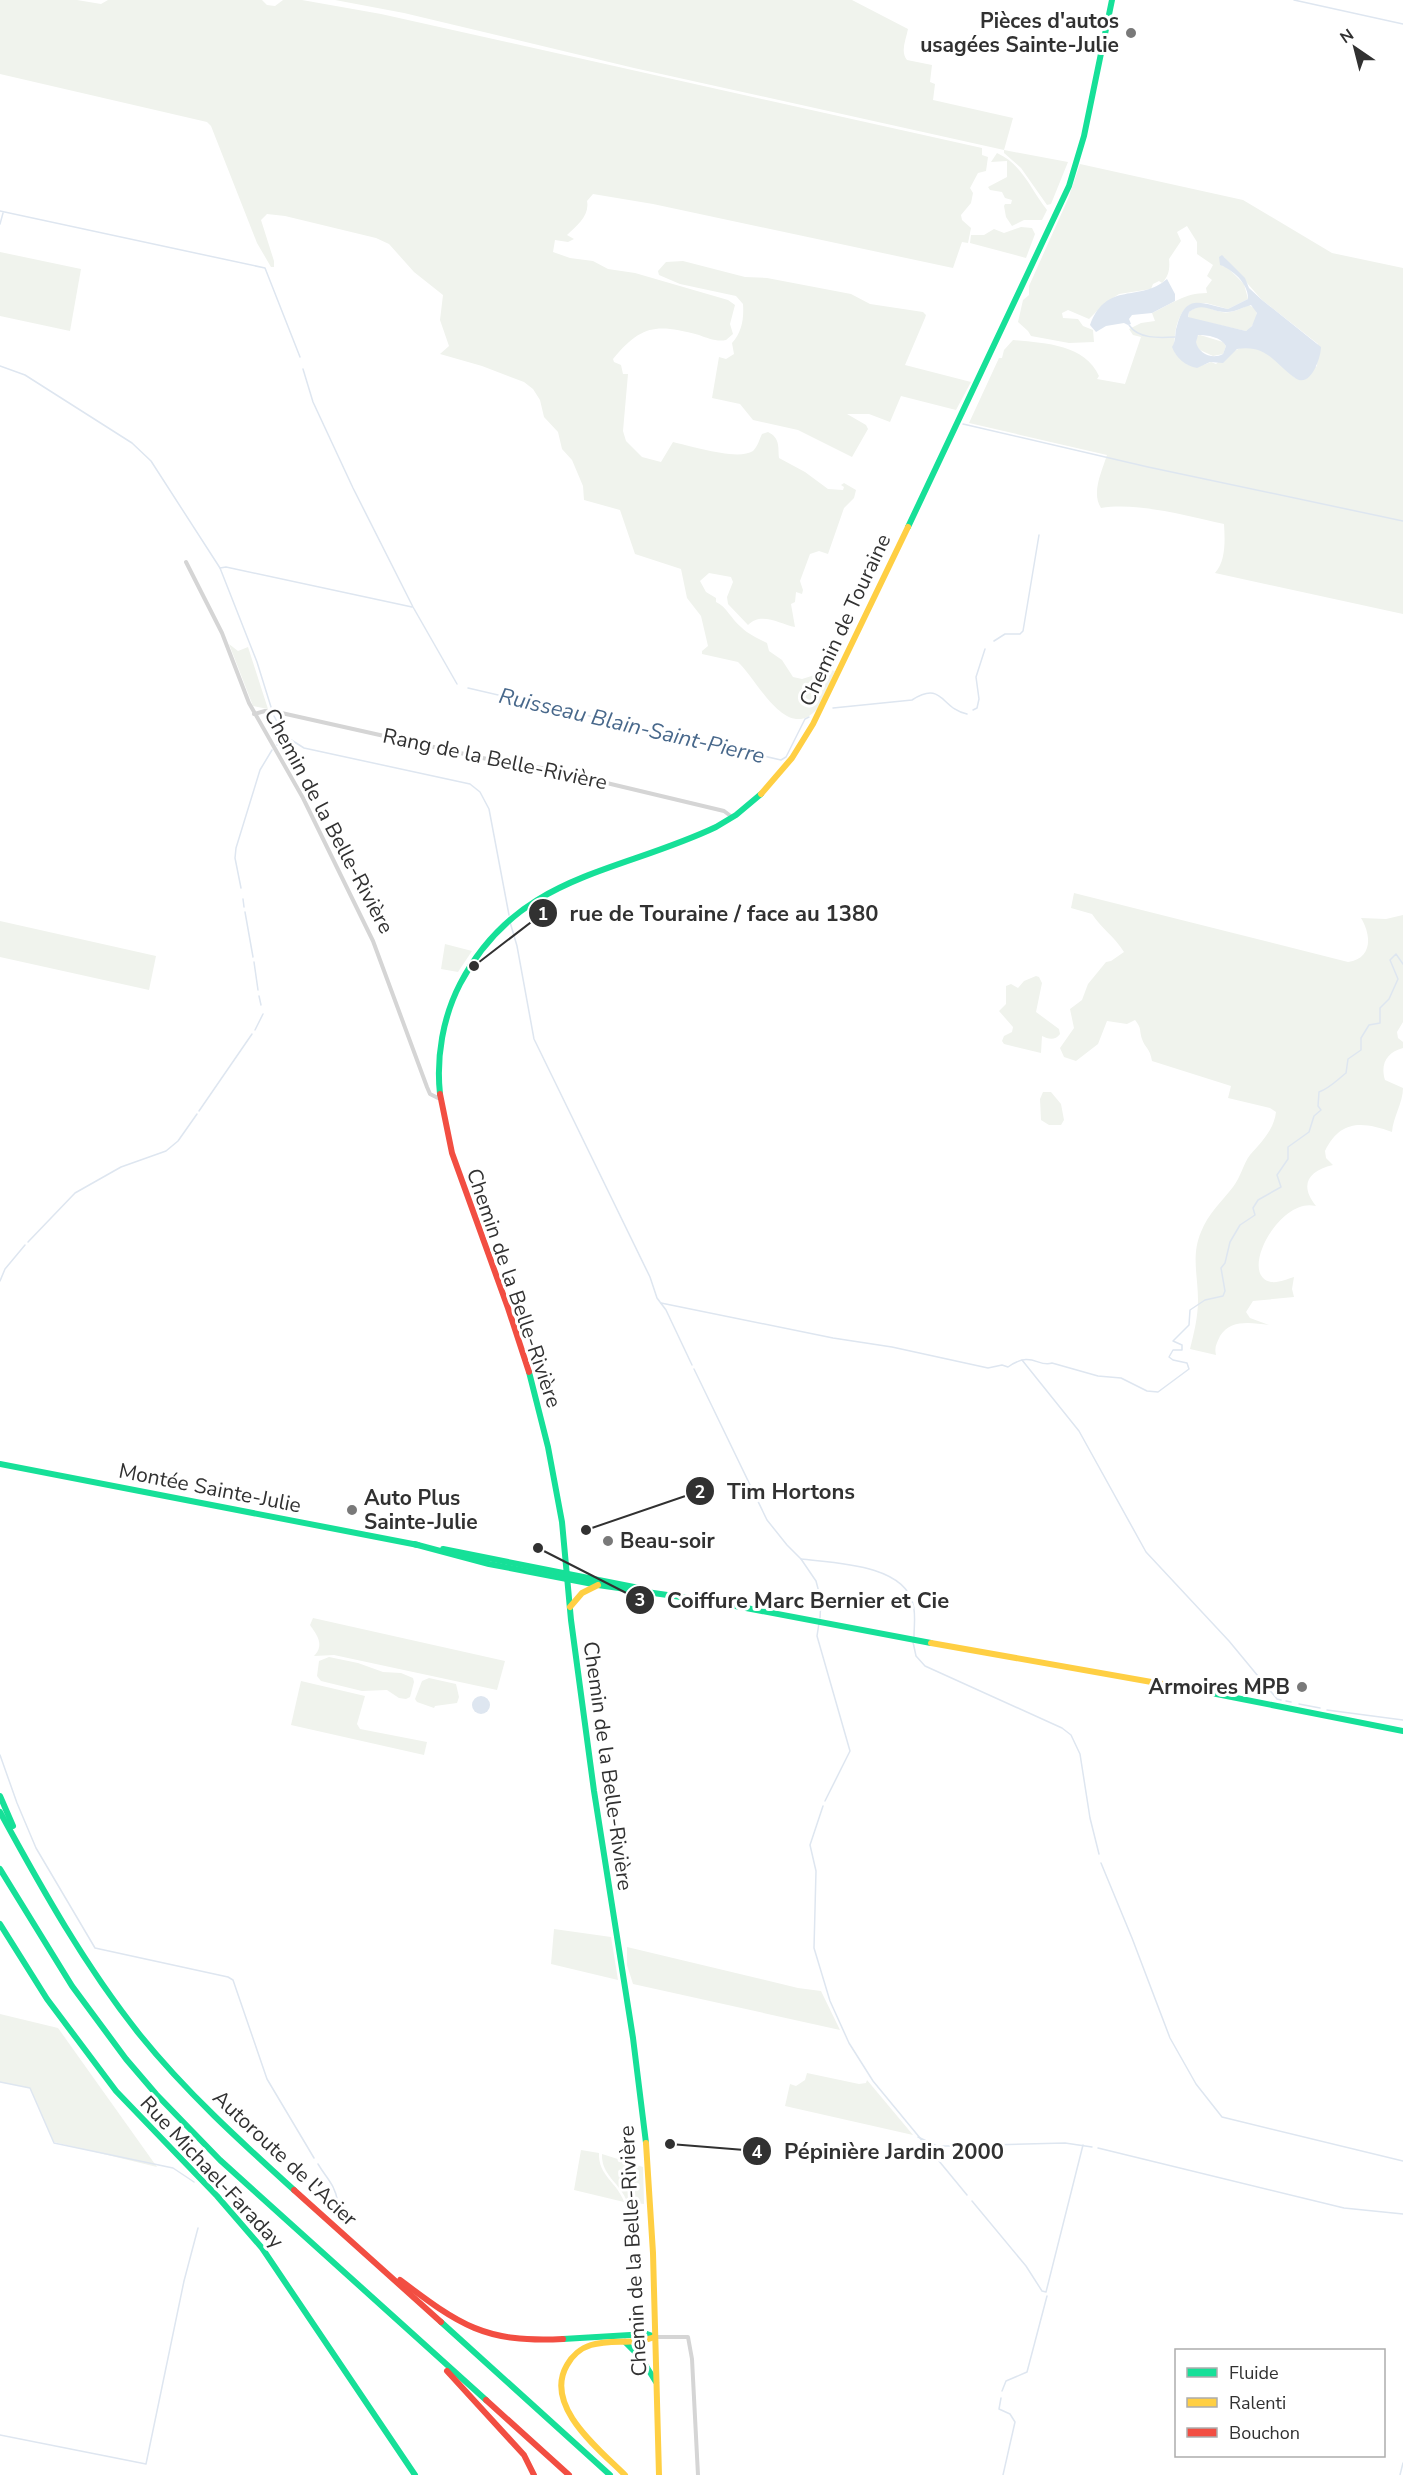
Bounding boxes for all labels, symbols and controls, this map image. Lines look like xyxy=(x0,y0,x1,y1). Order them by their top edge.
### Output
place label: Pièces d'autos usagées Sainte-Julie xyxy=(920,7,1119,59)
north arrow xyxy=(1325,18,1385,78)
text: N xyxy=(1336,24,1358,49)
marker: Pièces d'autos usagées Sainte-Julie xyxy=(1124,26,1138,40)
street label: Chemin de Touraine xyxy=(793,529,897,711)
water label: Ruisseau Blain-Saint-Pierre xyxy=(496,681,768,771)
street label: Chemin de la Belle-Rivière xyxy=(258,703,400,939)
street label: Rang de la Belle-Rivière xyxy=(380,722,610,796)
callout: rue de Touraine / face au 1380 xyxy=(528,893,891,933)
text: rue de Touraine / face au 1380 xyxy=(570,899,878,929)
text: 1 xyxy=(538,902,548,926)
street label: Chemin de la Belle-Rivière xyxy=(460,1165,568,1411)
street label: Montée Sainte-Julie xyxy=(116,1457,304,1519)
callout: Tim Hortons xyxy=(685,1471,867,1511)
text: Tim Hortons xyxy=(727,1477,855,1507)
text: 2 xyxy=(695,1480,705,1504)
place label: Auto Plus Sainte-Julie xyxy=(364,1484,478,1536)
marker: Auto Plus Sainte-Julie xyxy=(345,1503,359,1517)
place label: Beau-soir xyxy=(620,1527,715,1555)
marker: Beau-soir xyxy=(601,1534,615,1548)
callout: Coiffure Marc Bernier et Cie xyxy=(625,1580,961,1620)
text: Coiffure Marc Bernier et Cie xyxy=(667,1586,949,1616)
text: 3 xyxy=(635,1588,645,1612)
street label: Chemin de la Belle-Rivière xyxy=(577,1640,639,1892)
place label: Armoires MPB xyxy=(1149,1673,1290,1701)
marker: Armoires MPB xyxy=(1295,1680,1309,1694)
street label: Autoroute de l'Acier xyxy=(207,2084,364,2233)
street label: Rue Michael-Faraday xyxy=(134,2090,290,2254)
street label: Chemin de la Belle-Rivière xyxy=(612,2125,654,2377)
callout: Pépinière Jardin 2000 xyxy=(742,2131,1016,2171)
text: Pépinière Jardin 2000 xyxy=(784,2137,1004,2167)
text: 4 xyxy=(752,2140,763,2164)
legend xyxy=(1175,2349,1385,2457)
text: Fluide xyxy=(1229,2361,1279,2385)
text: Ralenti xyxy=(1229,2391,1286,2415)
text: Bouchon xyxy=(1229,2421,1300,2445)

